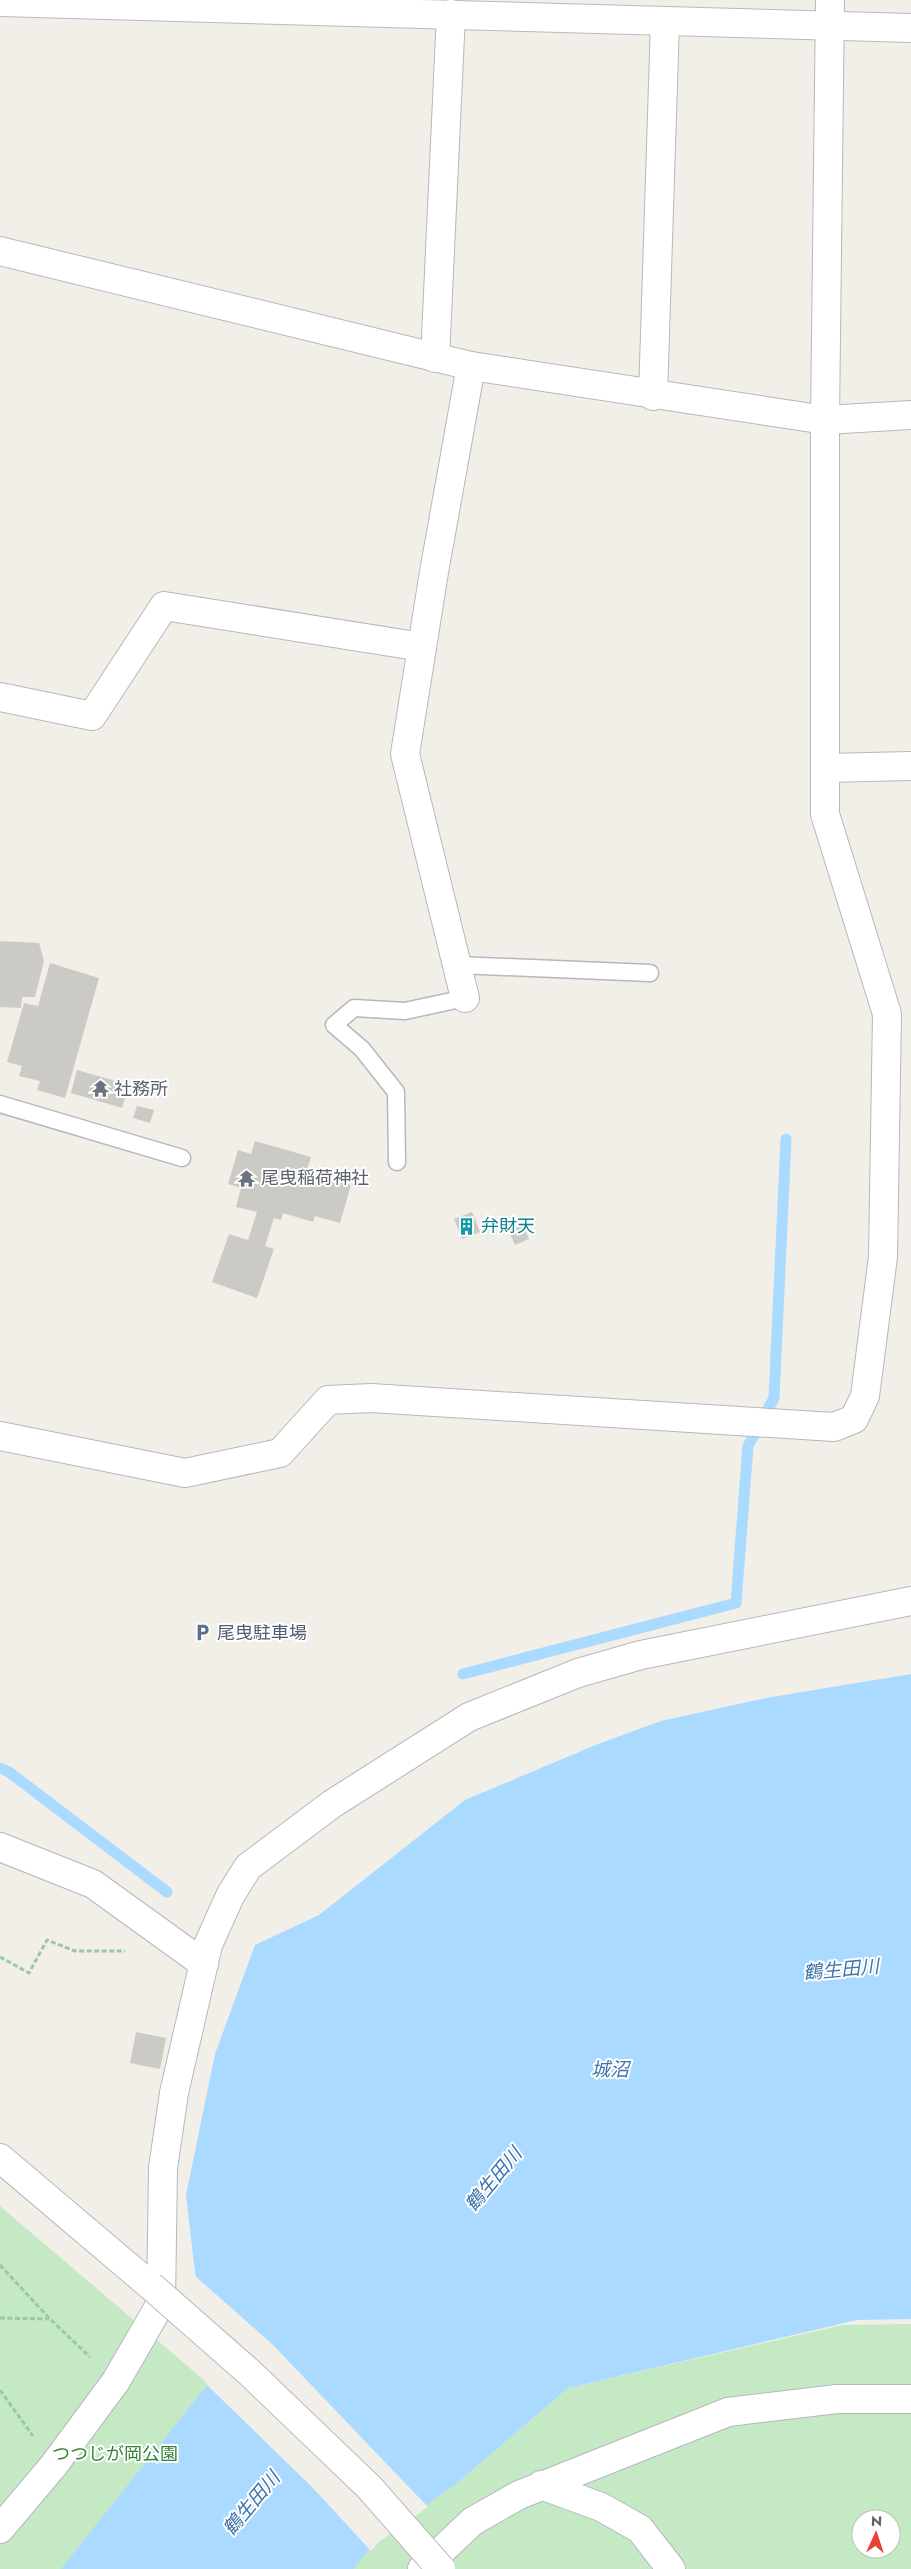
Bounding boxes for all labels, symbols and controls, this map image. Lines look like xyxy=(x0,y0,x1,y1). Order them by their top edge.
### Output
place label: 社務所 xyxy=(114,1076,168,1102)
temple icon: 社務所 xyxy=(90,1079,110,1099)
place label: 尾曳稲荷神社 xyxy=(261,1165,369,1191)
temple icon: 尾曳稲荷神社 xyxy=(237,1168,257,1188)
place label: 弁財天 xyxy=(481,1213,535,1239)
building icon: 弁財天 xyxy=(457,1216,477,1236)
place label: 尾曳駐車場 xyxy=(217,1620,307,1646)
parking icon: 尾曳駐車場 xyxy=(193,1623,213,1643)
water label: 鶴生田川 xyxy=(802,1953,882,1986)
water label: 城沼 xyxy=(591,2056,632,2083)
water label: 鶴生田川 xyxy=(459,2140,529,2217)
park label: つつじが岡公園 xyxy=(52,2441,178,2467)
water label: 鶴生田川 xyxy=(217,2464,287,2541)
north arrow xyxy=(851,2509,901,2559)
text: N xyxy=(871,2511,883,2531)

